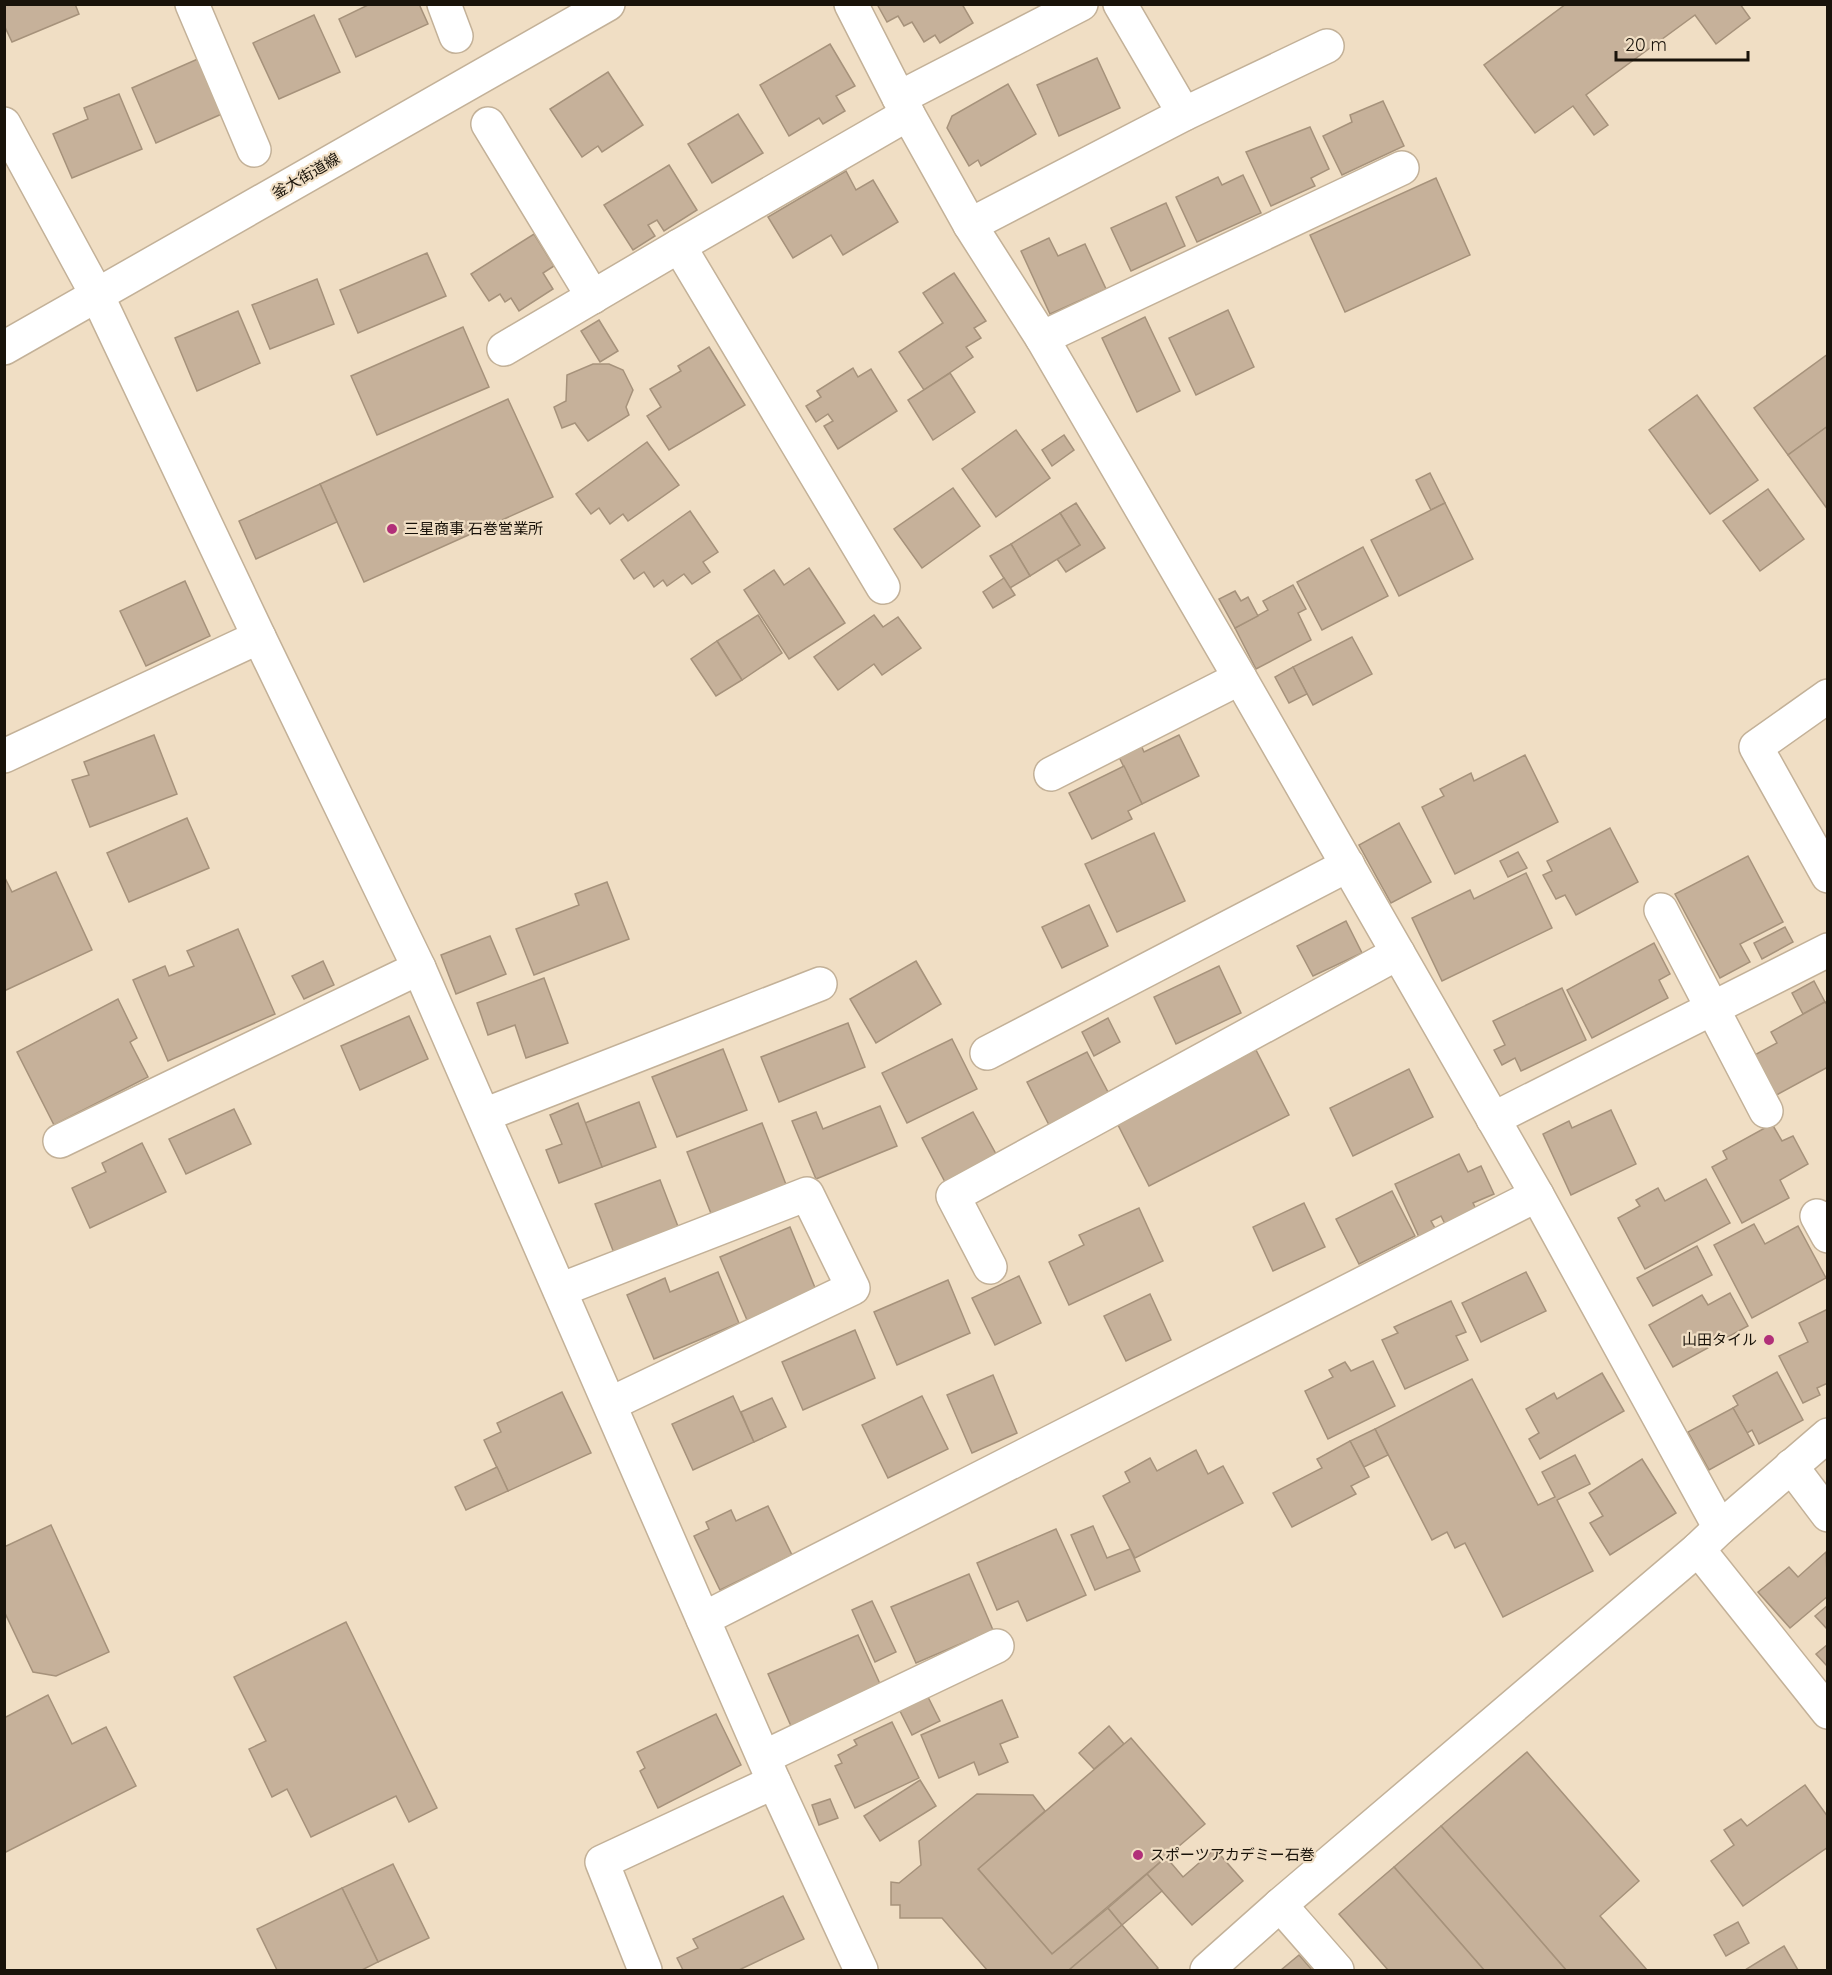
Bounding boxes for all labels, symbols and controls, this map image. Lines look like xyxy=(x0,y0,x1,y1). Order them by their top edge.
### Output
scale bar xyxy=(1616,24,1748,62)
text: 20 m xyxy=(1625,33,1667,56)
street label: 釜大街道線 xyxy=(269,149,343,203)
place label: 三星商事 石巻営業所 xyxy=(404,519,543,538)
marker: 三星商事 石巻営業所 xyxy=(385,522,399,536)
place label: 山田タイル xyxy=(1682,1330,1757,1349)
marker: 山田タイル xyxy=(1762,1333,1776,1347)
place label: スポーツアカデミー石巻 xyxy=(1150,1845,1315,1864)
marker: スポーツアカデミー石巻 xyxy=(1131,1848,1145,1862)

